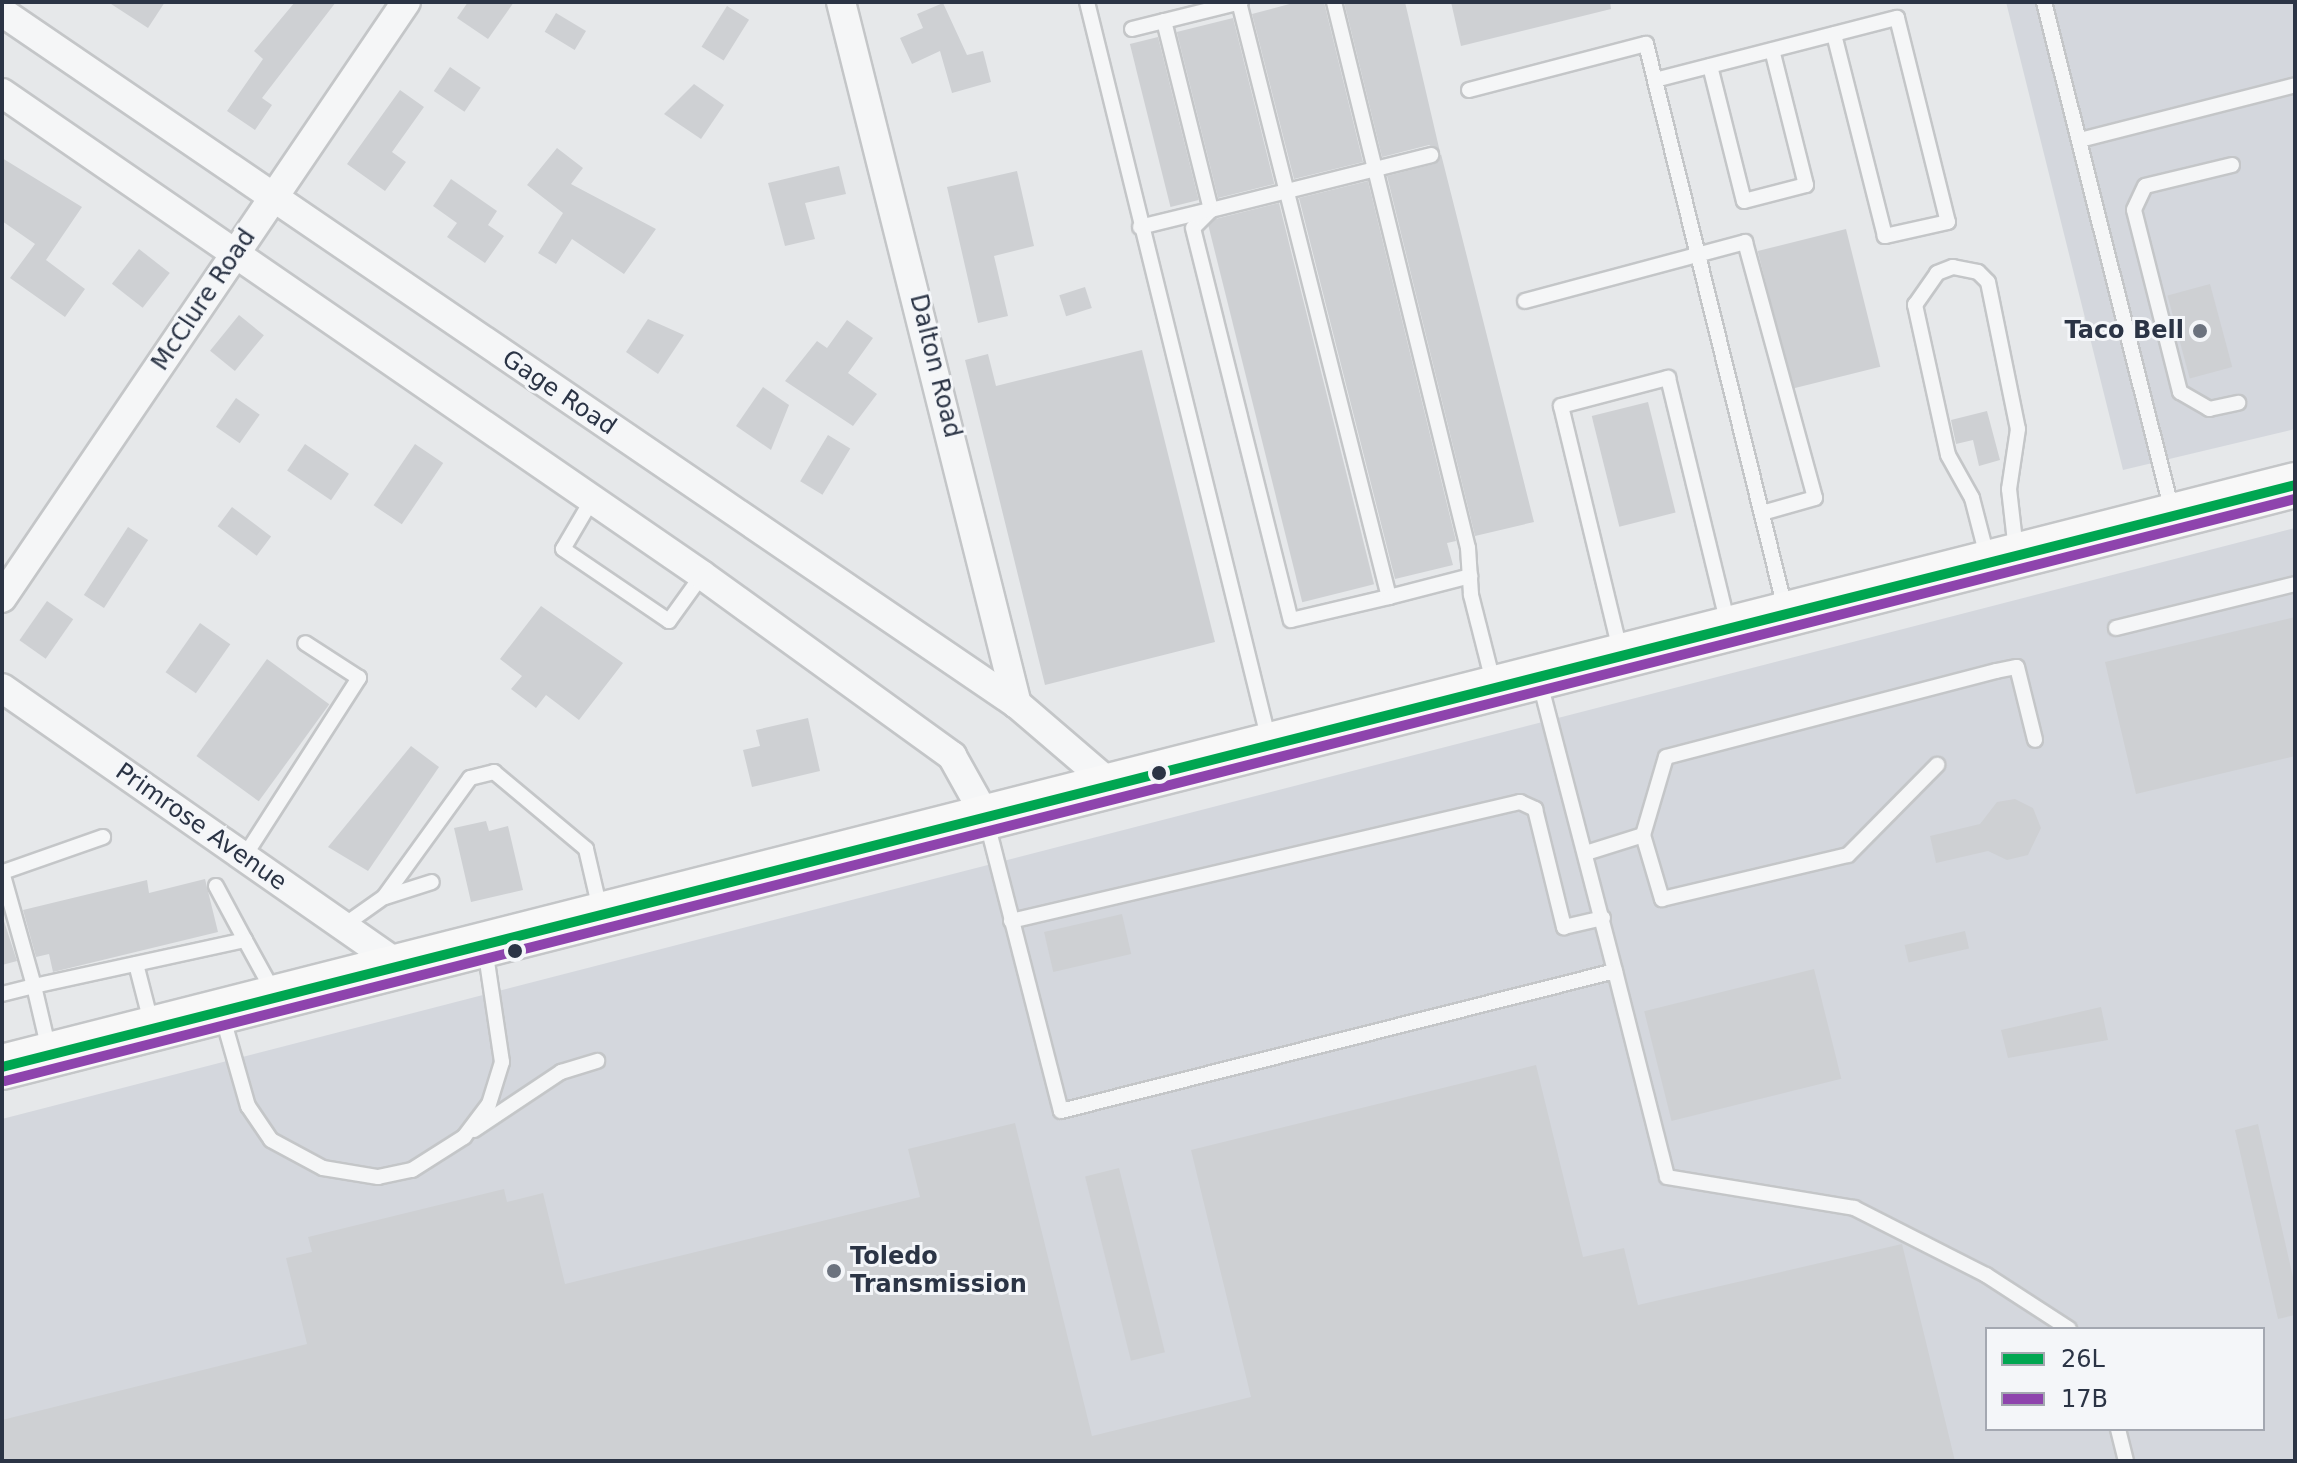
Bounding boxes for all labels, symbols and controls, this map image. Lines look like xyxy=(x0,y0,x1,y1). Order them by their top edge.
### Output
street label: McClure Road xyxy=(146,224,262,376)
street label: Dalton Road xyxy=(903,291,967,441)
place label: Taco Bell xyxy=(2064,317,2184,345)
marker: Taco Bell xyxy=(2191,322,2209,340)
street label: Gage Road xyxy=(497,344,621,442)
street label: Primrose Avenue xyxy=(110,757,292,897)
unlabelled marker xyxy=(1151,765,1167,781)
unlabelled marker xyxy=(507,943,523,959)
place label: Toledo Transmission xyxy=(850,1243,1027,1299)
marker: Toledo Transmission xyxy=(825,1262,843,1280)
legend xyxy=(1985,1327,2265,1431)
text: 26L xyxy=(2061,1345,2105,1373)
text: 17B xyxy=(2061,1385,2108,1413)

